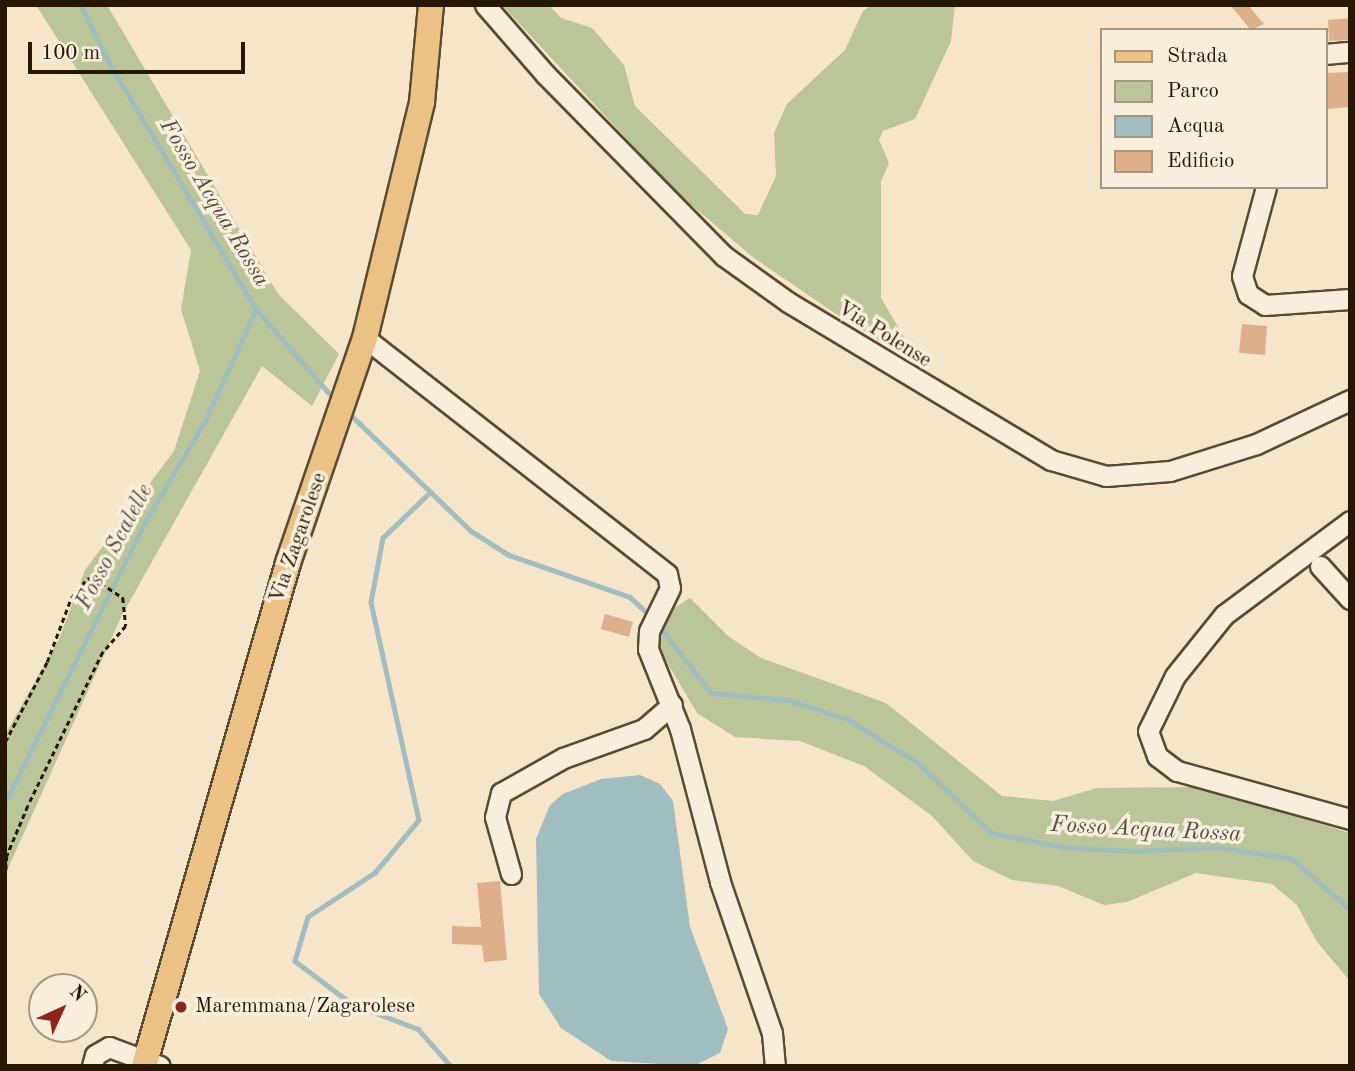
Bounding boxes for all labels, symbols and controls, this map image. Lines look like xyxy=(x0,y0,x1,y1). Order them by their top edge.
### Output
scale bar xyxy=(32,28,248,72)
legend xyxy=(1100,28,1327,189)
text: 100 m xyxy=(41,43,100,64)
text: Strada xyxy=(1167,46,1228,67)
text: Parco xyxy=(1167,81,1219,102)
water label: Fosso Acqua Rossa xyxy=(153,114,275,292)
text: Acqua xyxy=(1167,116,1224,137)
text: Edificio xyxy=(1167,151,1235,172)
street label: Via Polense xyxy=(832,296,936,374)
street label: Via Zagarolese xyxy=(265,470,333,606)
water label: Fosso Scalelle xyxy=(70,480,160,614)
water label: Fosso Acqua Rossa xyxy=(1050,811,1242,849)
north arrow xyxy=(28,973,98,1043)
text: N xyxy=(65,982,89,1006)
place label: Maremmana/Zagarolese xyxy=(195,994,415,1020)
marker: Maremmana/Zagarolese xyxy=(173,999,189,1015)

